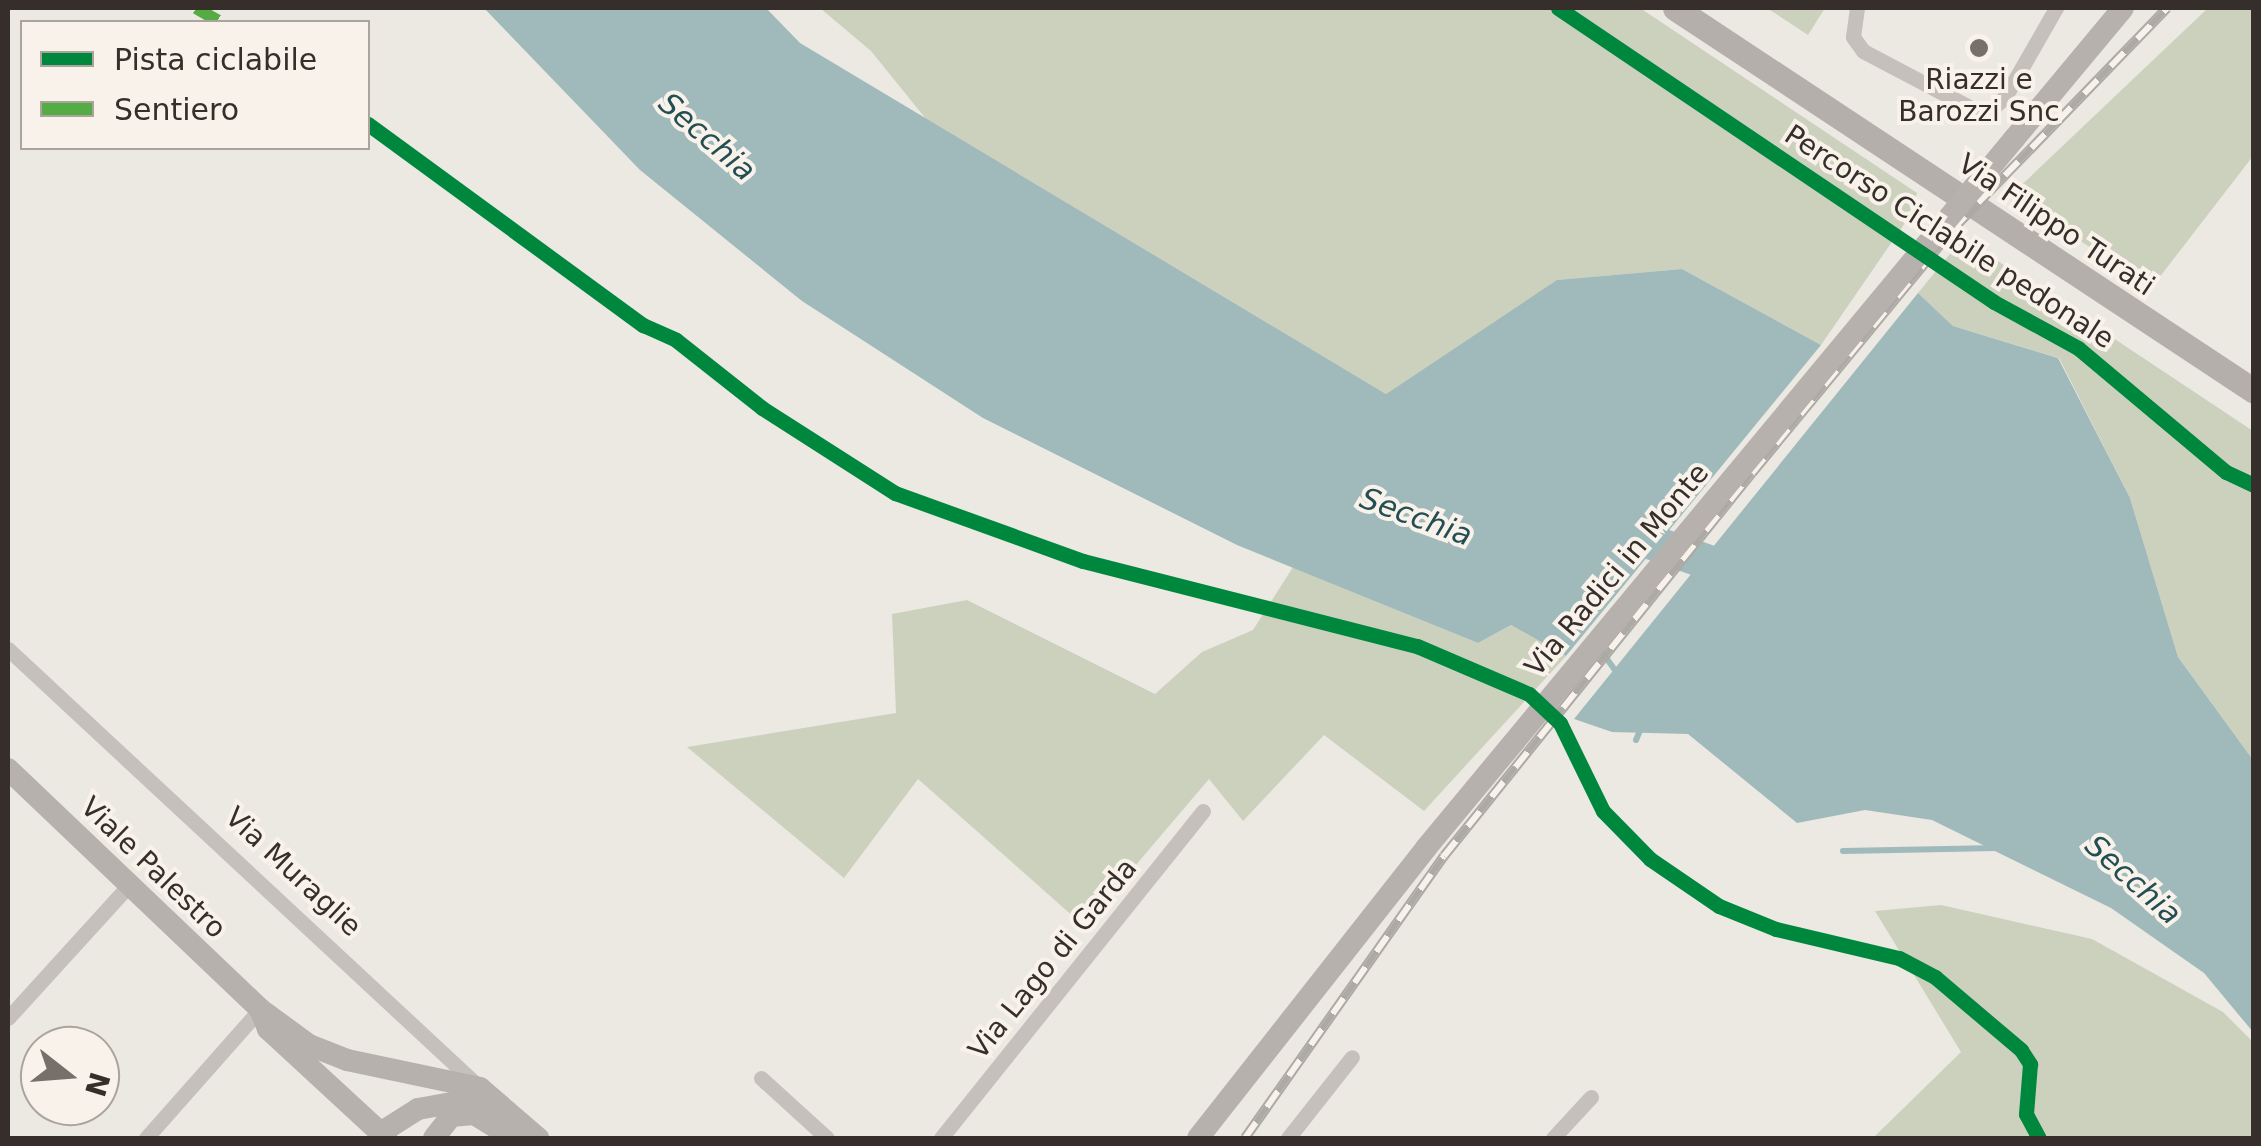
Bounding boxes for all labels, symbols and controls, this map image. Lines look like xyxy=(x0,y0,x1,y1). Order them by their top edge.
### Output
legend xyxy=(20,20,370,150)
marker: Riazzi e Barozzi Snc xyxy=(1968,37,1990,59)
text: Pista ciclabile xyxy=(114,42,317,77)
place label: Riazzi e Barozzi Snc xyxy=(1898,63,2060,129)
water label: Secchia xyxy=(651,85,763,189)
text: Sentiero xyxy=(114,92,239,127)
street label: Percorso Ciclabile pedonale xyxy=(1778,118,2120,356)
street label: Via Filippo Turati xyxy=(1952,147,2160,303)
street label: Via Radici in Monte xyxy=(1518,457,1716,683)
water label: Secchia xyxy=(1355,480,1477,554)
street label: Viale Palestro xyxy=(73,790,233,946)
street label: Via Muraglie xyxy=(218,801,368,943)
water label: Secchia xyxy=(2078,828,2188,932)
street label: Via Lago di Garda xyxy=(962,852,1144,1066)
north arrow xyxy=(20,1026,120,1126)
text: N xyxy=(78,1068,116,1100)

